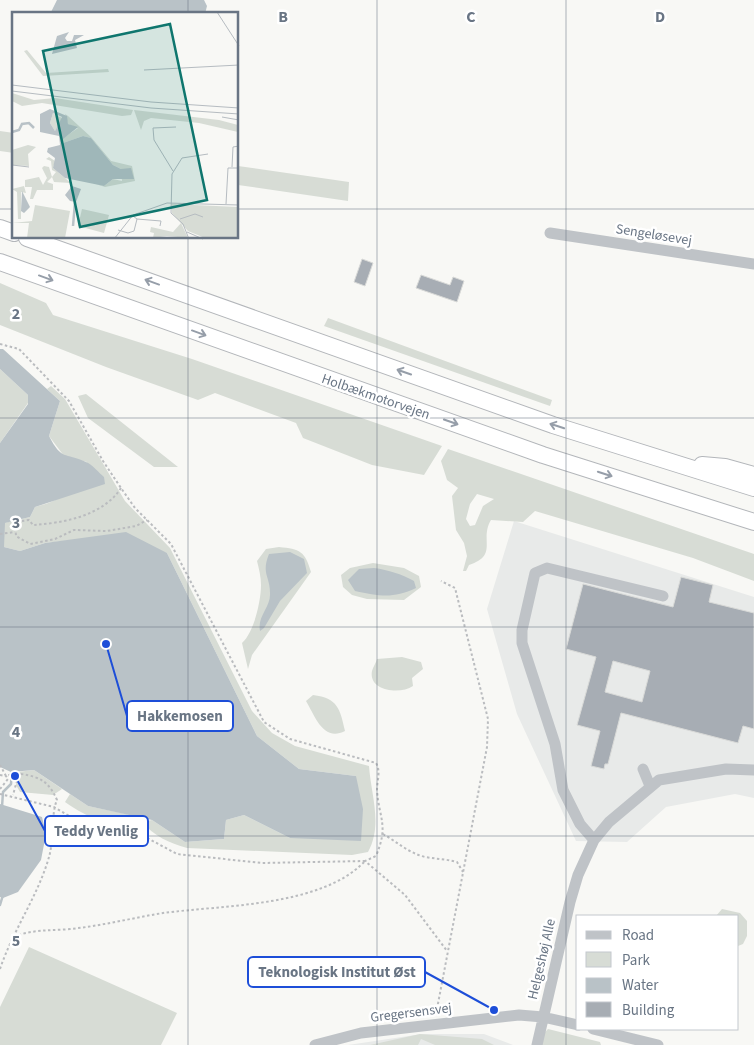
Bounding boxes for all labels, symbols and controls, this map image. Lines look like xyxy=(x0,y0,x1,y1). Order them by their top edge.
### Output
text: B xyxy=(278,6,288,28)
text: C xyxy=(466,6,476,28)
text: D xyxy=(655,6,665,28)
inset map xyxy=(12,12,239,239)
street label: Sengeløsevej xyxy=(614,219,693,251)
one-way arrow xyxy=(38,274,53,283)
one-way arrow xyxy=(145,277,160,286)
text: 2 xyxy=(12,303,20,325)
one-way arrow xyxy=(191,329,206,338)
one-way arrow xyxy=(397,367,412,376)
street label: Holbækmotorvejen xyxy=(319,369,433,425)
one-way arrow xyxy=(443,418,458,427)
one-way arrow xyxy=(549,421,565,431)
one-way arrow xyxy=(597,470,613,480)
text: 3 xyxy=(12,512,20,534)
callout: Hakkemosen xyxy=(127,701,233,731)
text: Hakkemosen xyxy=(137,706,223,727)
text: 4 xyxy=(12,721,21,743)
callout: Teddy Venlig xyxy=(45,816,148,846)
text: Teddy Venlig xyxy=(54,821,138,842)
legend xyxy=(576,915,739,1030)
street label: Helgeshøj Alle xyxy=(523,917,561,1002)
text: Road xyxy=(622,925,654,946)
text: 5 xyxy=(12,930,20,952)
text: Park xyxy=(622,950,651,971)
callout: Teknologisk Institut Øst xyxy=(248,957,425,987)
text: Teknologisk Institut Øst xyxy=(258,962,416,983)
text: Water xyxy=(622,975,659,996)
street label: Gregersensvej xyxy=(369,998,453,1028)
text: Building xyxy=(622,1000,675,1021)

